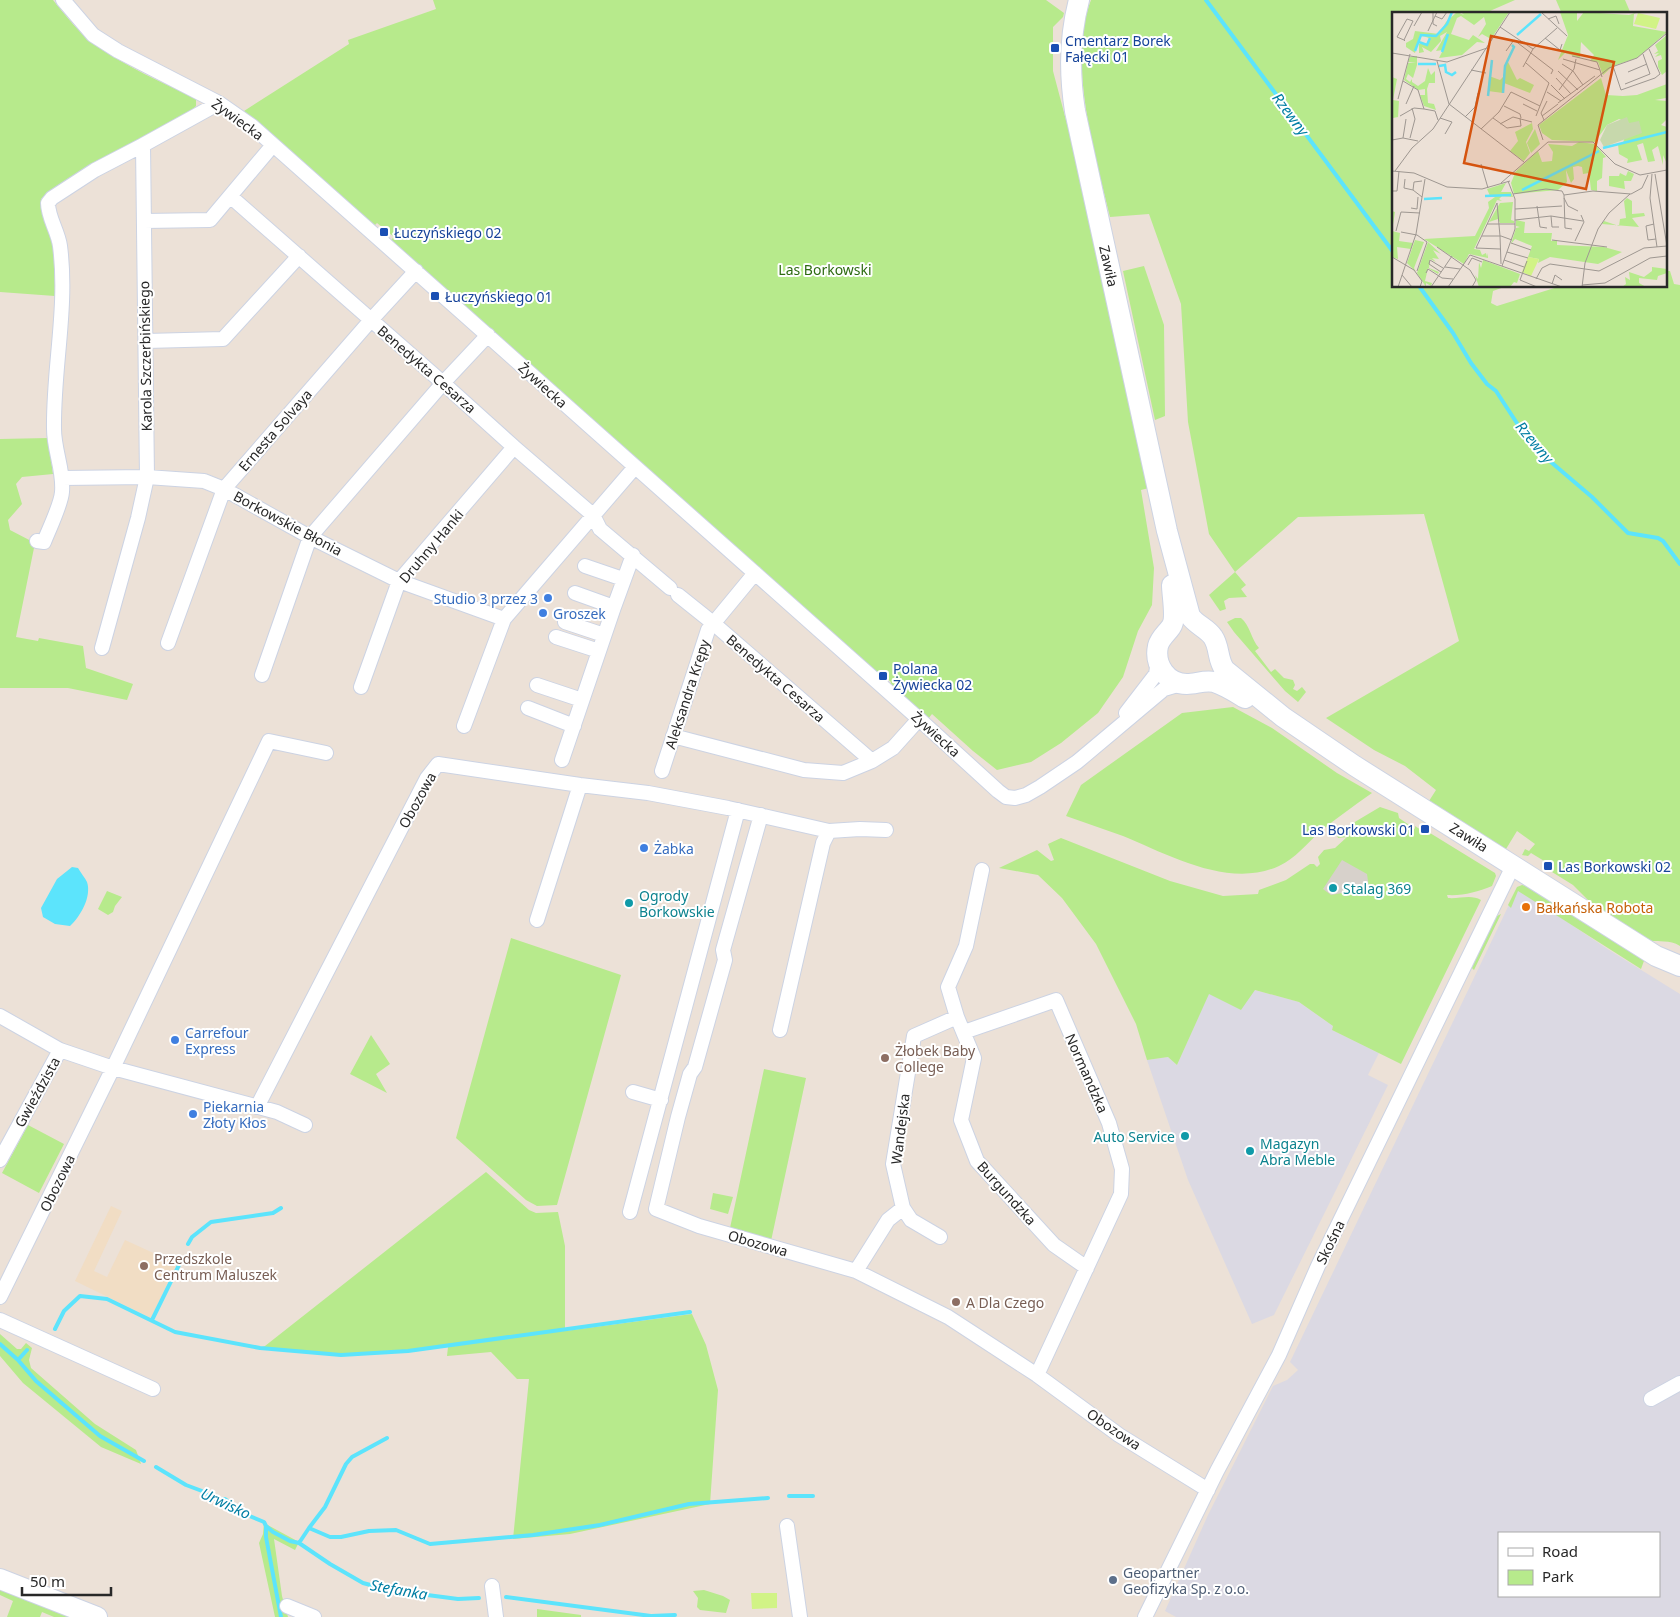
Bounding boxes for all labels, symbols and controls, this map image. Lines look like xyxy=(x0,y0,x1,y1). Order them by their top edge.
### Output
inset map xyxy=(1392,12,1668,288)
place label: Cmentarz Borek Fałęcki 01 xyxy=(1065,31,1171,66)
marker: Cmentarz Borek Fałęcki 01 xyxy=(1049,42,1061,54)
water label: Rzewny xyxy=(1268,88,1314,140)
street label: Żywiecka xyxy=(208,94,268,144)
place label: Łuczyńskiego 02 xyxy=(394,223,502,242)
marker: Łuczyńskiego 02 xyxy=(378,226,390,238)
street label: Zawiła xyxy=(1095,243,1123,289)
park label: Las Borkowski xyxy=(778,260,872,279)
street label: Karola Szczerbińskiego xyxy=(134,281,156,431)
place label: Łuczyńskiego 01 xyxy=(445,287,553,306)
marker: Łuczyńskiego 01 xyxy=(429,290,441,302)
street label: Benedykta Cesarza xyxy=(374,321,480,417)
street label: Żywiecka xyxy=(514,358,572,412)
street label: Ernesta Solvaya xyxy=(234,385,316,475)
water label: Rzewny xyxy=(1512,417,1559,468)
street label: Borkowskie Błonia xyxy=(230,486,346,560)
street label: Druhny Hanki xyxy=(395,505,467,587)
place label: Studio 3 przez 3 xyxy=(434,589,538,608)
marker: Studio 3 przez 3 xyxy=(542,592,554,604)
place label: Groszek xyxy=(553,604,606,623)
marker: Groszek xyxy=(537,607,549,619)
street label: Benedykta Cesarza xyxy=(723,630,829,726)
street label: Aleksandra Krępy xyxy=(660,636,714,751)
place label: Polana Żywiecka 02 xyxy=(893,659,972,694)
marker: Polana Żywiecka 02 xyxy=(877,670,889,682)
street label: Żywiecka xyxy=(907,707,965,761)
street label: Obozowa xyxy=(394,768,440,832)
street label: Zawiła xyxy=(1446,818,1492,856)
place label: Las Borkowski 01 xyxy=(1302,820,1415,839)
marker: Las Borkowski 01 xyxy=(1419,823,1431,835)
place label: Żabka xyxy=(654,839,694,858)
marker: Żabka xyxy=(638,842,650,854)
place label: Las Borkowski 02 xyxy=(1558,857,1671,876)
marker: Las Borkowski 02 xyxy=(1542,860,1554,872)
place label: Stalag 369 xyxy=(1343,879,1411,898)
marker: Stalag 369 xyxy=(1327,882,1339,894)
place label: Ogrody Borkowskie xyxy=(639,886,715,921)
marker: Ogrody Borkowskie xyxy=(623,897,635,909)
place label: Bałkańska Robota xyxy=(1536,898,1653,917)
marker: Bałkańska Robota xyxy=(1520,901,1532,913)
place label: Carrefour Express xyxy=(185,1023,249,1058)
street label: Normandzka xyxy=(1061,1030,1113,1116)
marker: Carrefour Express xyxy=(169,1034,181,1046)
place label: Żłobek Baby College xyxy=(895,1041,976,1076)
marker: Żłobek Baby College xyxy=(879,1052,891,1064)
street label: Gwieździsta xyxy=(10,1053,64,1131)
street label: Wandejska xyxy=(886,1092,914,1166)
place label: Piekarnia Złoty Kłos xyxy=(203,1097,267,1132)
marker: Piekarnia Złoty Kłos xyxy=(187,1108,199,1120)
place label: Auto Service xyxy=(1094,1127,1175,1146)
marker: Auto Service xyxy=(1179,1130,1191,1142)
place label: Magazyn Abra Meble xyxy=(1260,1134,1335,1169)
marker: Magazyn Abra Meble xyxy=(1244,1145,1256,1157)
street label: Obozowa xyxy=(35,1151,79,1215)
street label: Burgundzka xyxy=(973,1157,1041,1229)
street label: Skośna xyxy=(1311,1217,1349,1267)
street label: Obozowa xyxy=(726,1225,790,1261)
place label: Przedszkole Centrum Maluszek xyxy=(154,1249,278,1284)
marker: Przedszkole Centrum Maluszek xyxy=(138,1260,150,1272)
place label: A Dla Czego xyxy=(966,1293,1044,1312)
marker: A Dla Czego xyxy=(950,1296,962,1308)
street label: Obozowa xyxy=(1083,1404,1145,1454)
water label: Urwisko xyxy=(198,1483,254,1523)
legend xyxy=(1498,1532,1660,1597)
text: Road xyxy=(1542,1541,1578,1561)
place label: Geopartner Geofizyka Sp. z o.o. xyxy=(1123,1563,1249,1598)
scale bar xyxy=(22,1564,111,1596)
text: Park xyxy=(1542,1566,1574,1586)
text: 50 m xyxy=(30,1571,65,1591)
water label: Stefanka xyxy=(369,1574,430,1604)
marker: Geopartner Geofizyka Sp. z o.o. xyxy=(1107,1574,1119,1586)

